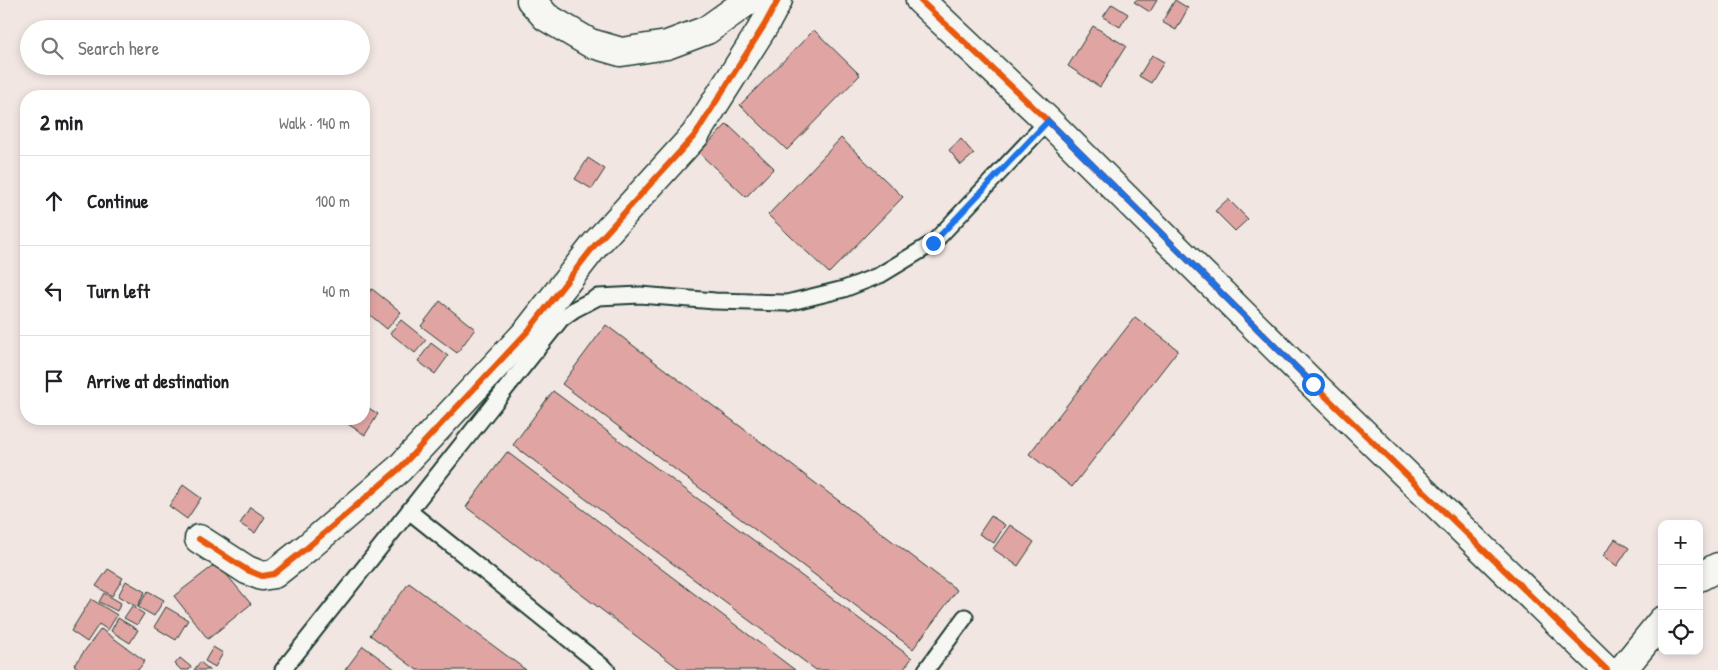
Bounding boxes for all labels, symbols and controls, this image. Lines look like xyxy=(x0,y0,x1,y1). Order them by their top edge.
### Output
search box xyxy=(20,20,370,75)
icon: search xyxy=(38,34,66,62)
text: Search here xyxy=(78,35,159,61)
text: 2 min xyxy=(40,108,83,137)
text: Walk · 140 m xyxy=(279,112,350,134)
icon: ahead xyxy=(40,187,68,215)
text: Continue xyxy=(87,188,148,214)
text: 100 m xyxy=(315,190,350,212)
route end xyxy=(922,232,945,255)
icon: left xyxy=(40,277,68,305)
text: Turn left xyxy=(87,278,150,304)
text: 40 m xyxy=(322,280,350,302)
icon: arrive xyxy=(40,367,68,395)
text: Arrive at destination xyxy=(87,368,229,394)
route start xyxy=(1302,373,1325,396)
map controls xyxy=(1658,520,1703,655)
button: + xyxy=(1658,520,1703,565)
button: − xyxy=(1658,565,1703,610)
button: locate xyxy=(1658,610,1703,655)

